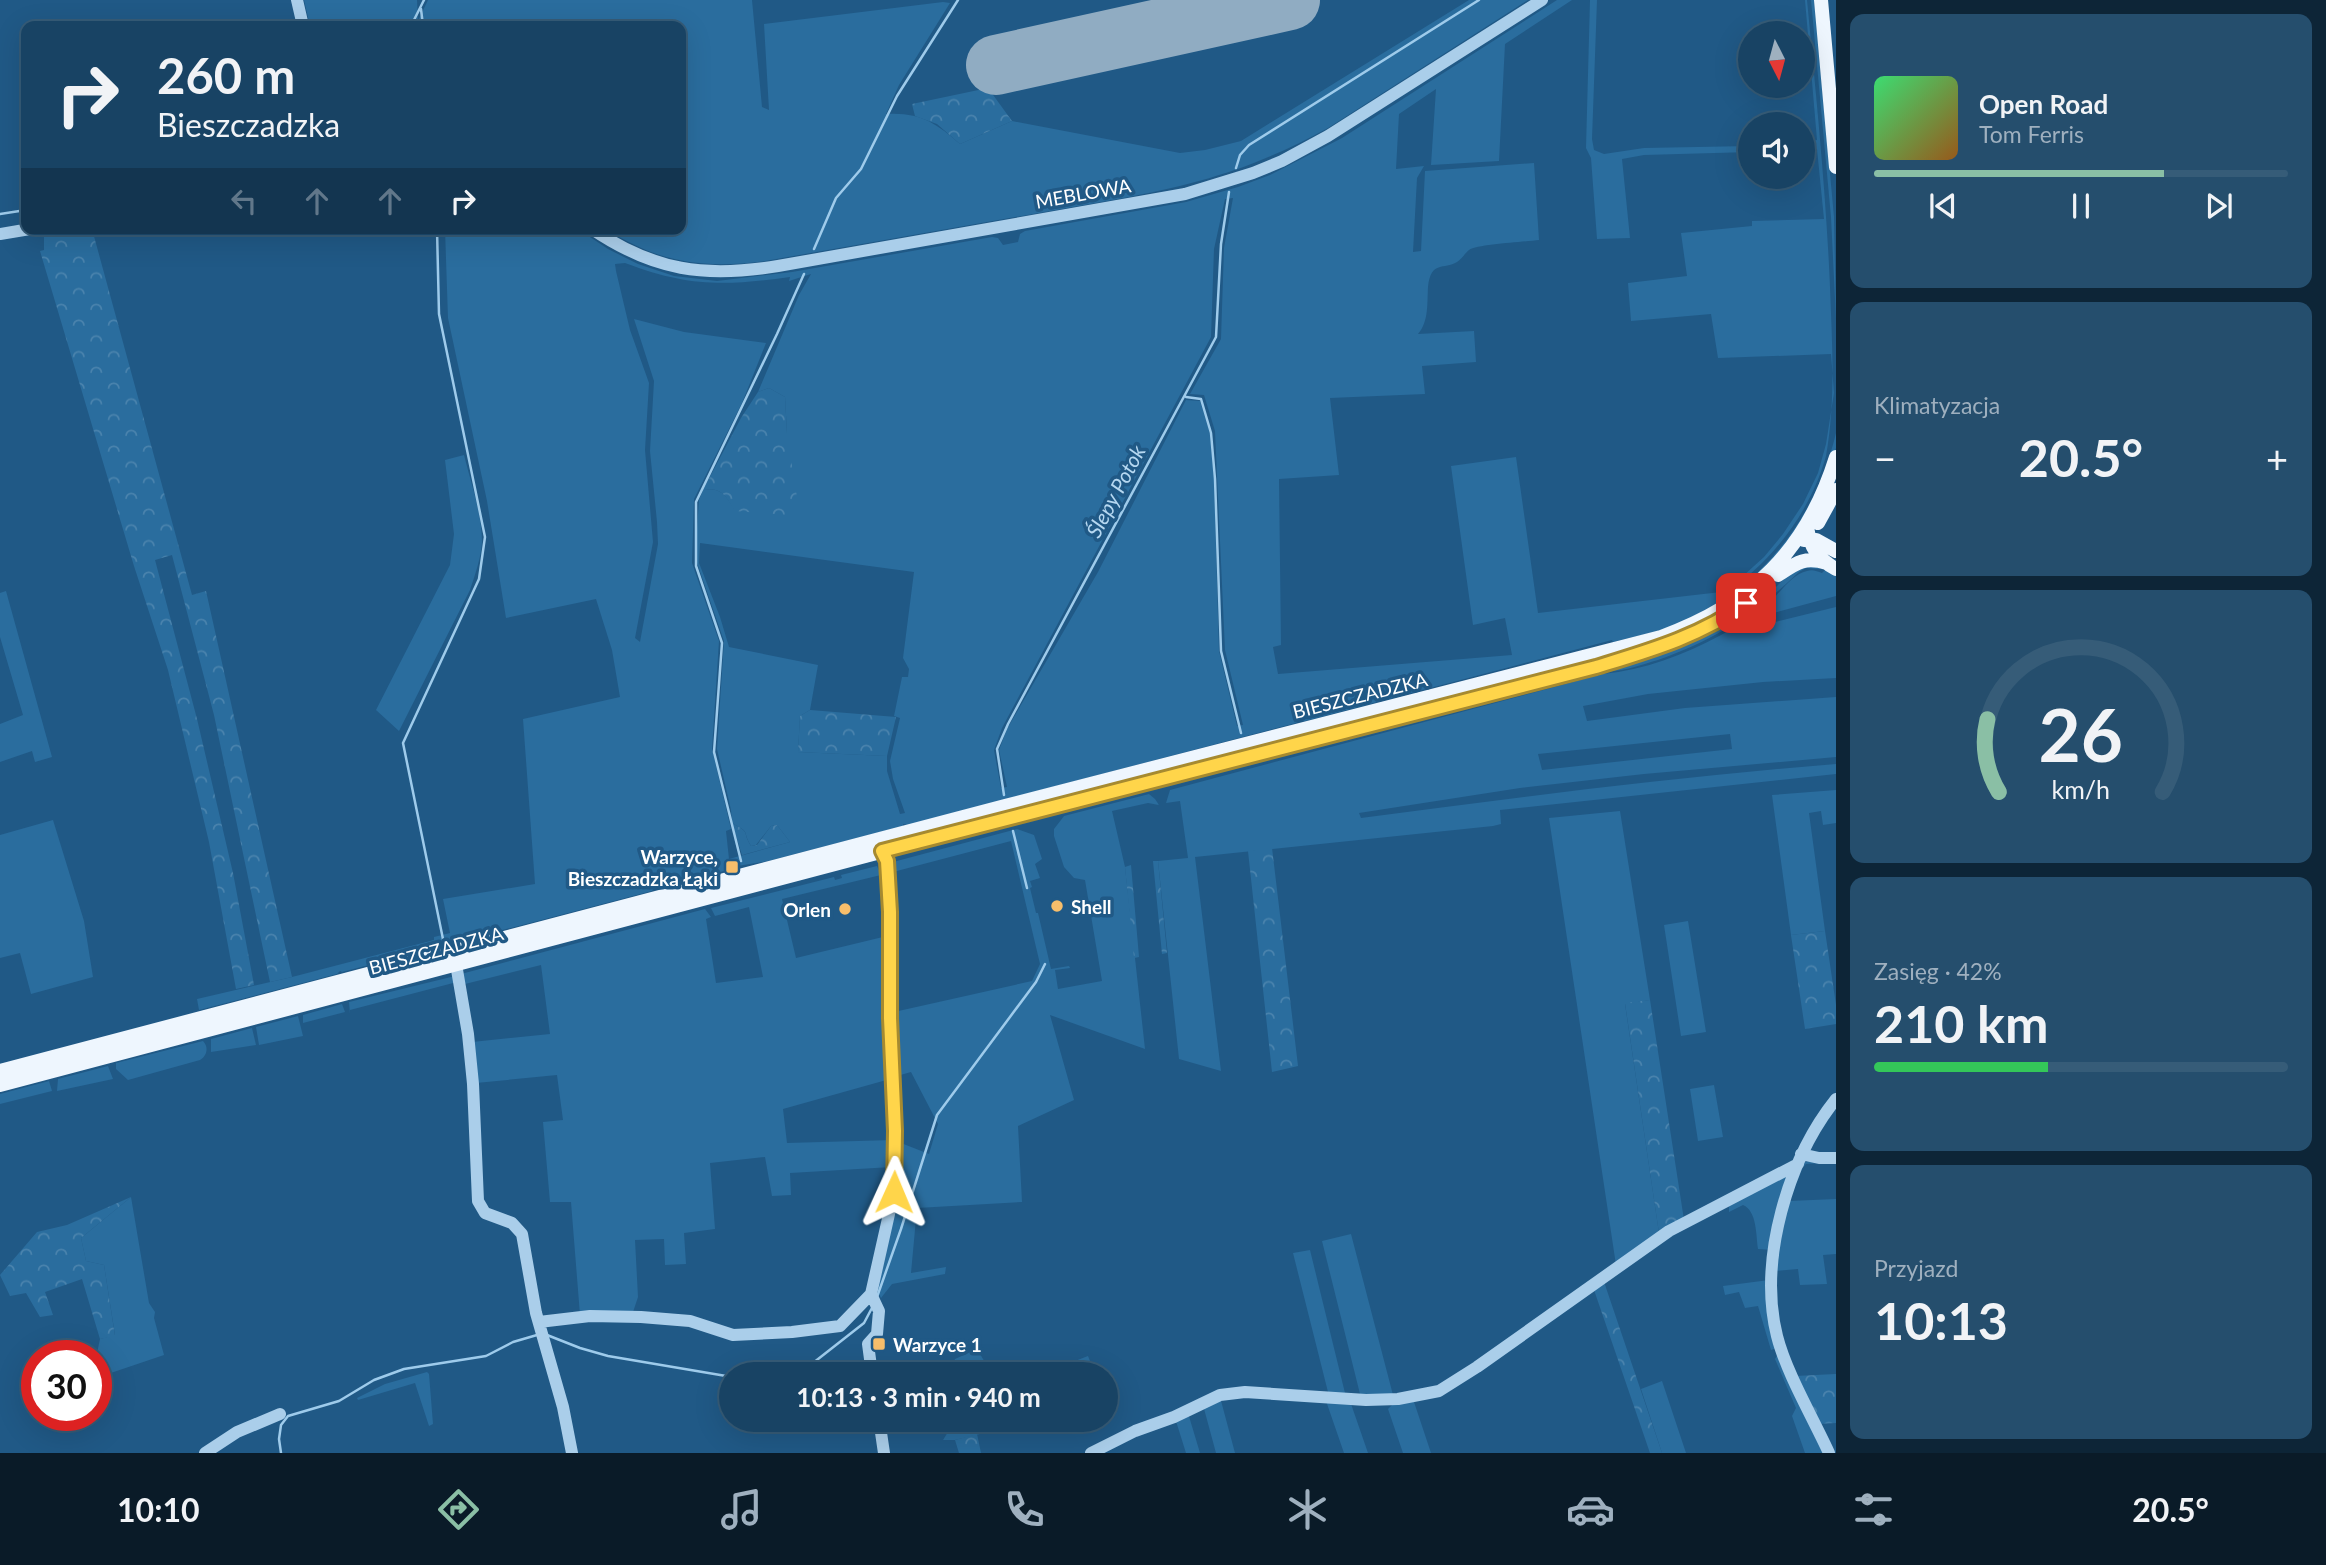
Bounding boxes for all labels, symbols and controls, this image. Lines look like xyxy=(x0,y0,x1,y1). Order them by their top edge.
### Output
north arrow xyxy=(1738,21,1815,98)
map controls xyxy=(1738,21,1815,189)
text: 260 m xyxy=(157,46,295,104)
icon: right xyxy=(42,49,133,140)
text: Open Road xyxy=(1979,88,2108,120)
text: Bieszczadzka xyxy=(157,105,340,144)
button: sound xyxy=(1738,112,1815,189)
text: Tom Ferris xyxy=(1979,120,2084,148)
street label: MEBLOWA xyxy=(1033,173,1133,213)
icon: left xyxy=(225,182,263,220)
icon: ahead xyxy=(298,182,336,220)
icon: ahead xyxy=(371,182,409,220)
icon: right xyxy=(444,182,482,220)
icon: previous xyxy=(1924,187,1962,225)
icon: pause xyxy=(2062,187,2100,225)
icon: next xyxy=(2200,187,2238,225)
text: Klimatyzacja xyxy=(1874,391,2000,419)
text: 20.5° xyxy=(2019,426,2143,488)
text: − xyxy=(1874,435,1896,481)
text: + xyxy=(2266,435,2288,481)
water label: Ślepy Potok xyxy=(1080,440,1150,541)
pin xyxy=(1716,573,1776,633)
icon: arrive xyxy=(1727,584,1765,622)
street label: BIESZCZADZKA xyxy=(1290,667,1430,723)
text: 26 xyxy=(2039,691,2123,779)
text: km/h xyxy=(2052,774,2110,804)
place label: Warzyce, Bieszczadzka Łąki xyxy=(568,845,718,890)
marker: Warzyce, Bieszczadzka Łąki xyxy=(724,859,740,875)
place label: Shell xyxy=(1071,895,1112,918)
place label: Orlen xyxy=(783,898,831,921)
marker: Shell xyxy=(1049,898,1065,914)
marker: Orlen xyxy=(837,901,853,917)
street label: BIESZCZADZKA xyxy=(366,921,506,979)
text: Zasięg · 42% xyxy=(1874,957,2002,985)
text: 210 km xyxy=(1874,992,2048,1054)
position arrow xyxy=(857,1155,931,1229)
text: Przyjazd xyxy=(1874,1254,1958,1282)
text: 10:13 xyxy=(1874,1289,2008,1351)
place label: Warzyce 1 xyxy=(893,1333,982,1356)
marker: Warzyce 1 xyxy=(871,1336,887,1352)
speed limit sign: 30 xyxy=(21,1340,112,1431)
text: 10:13 · 3 min · 940 m xyxy=(796,1381,1041,1413)
icon: directions xyxy=(434,1485,483,1534)
icon: music xyxy=(717,1485,766,1534)
icon: phone xyxy=(1000,1485,1049,1534)
icon: climate xyxy=(1283,1485,1332,1534)
icon: car xyxy=(1566,1485,1615,1534)
icon: filters xyxy=(1849,1485,1898,1534)
text: 10:10 xyxy=(117,1490,200,1529)
text: 20.5° xyxy=(2132,1490,2209,1529)

